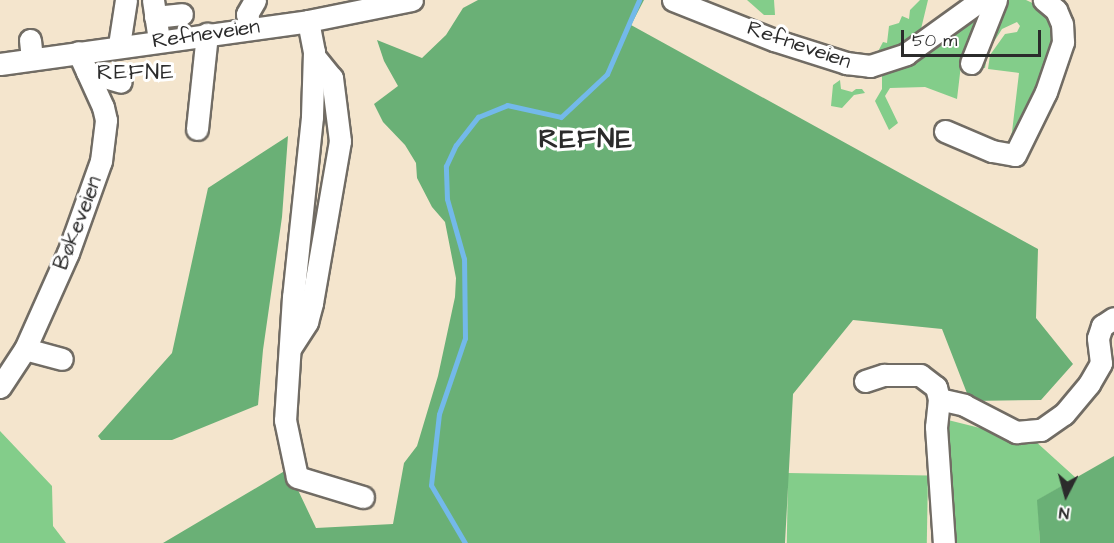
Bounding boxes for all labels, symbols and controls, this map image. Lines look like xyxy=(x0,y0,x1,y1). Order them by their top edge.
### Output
street label: Refneveien xyxy=(151,14,261,54)
street label: Refneveien xyxy=(744,16,854,74)
scale bar xyxy=(904,18,1044,56)
text: 50 m xyxy=(912,28,957,53)
district label: REFNE xyxy=(97,60,175,86)
district label: REFNE xyxy=(539,124,633,156)
street label: Bøkeveien xyxy=(49,173,107,273)
north arrow xyxy=(1036,465,1096,525)
text: N xyxy=(1058,501,1070,524)

